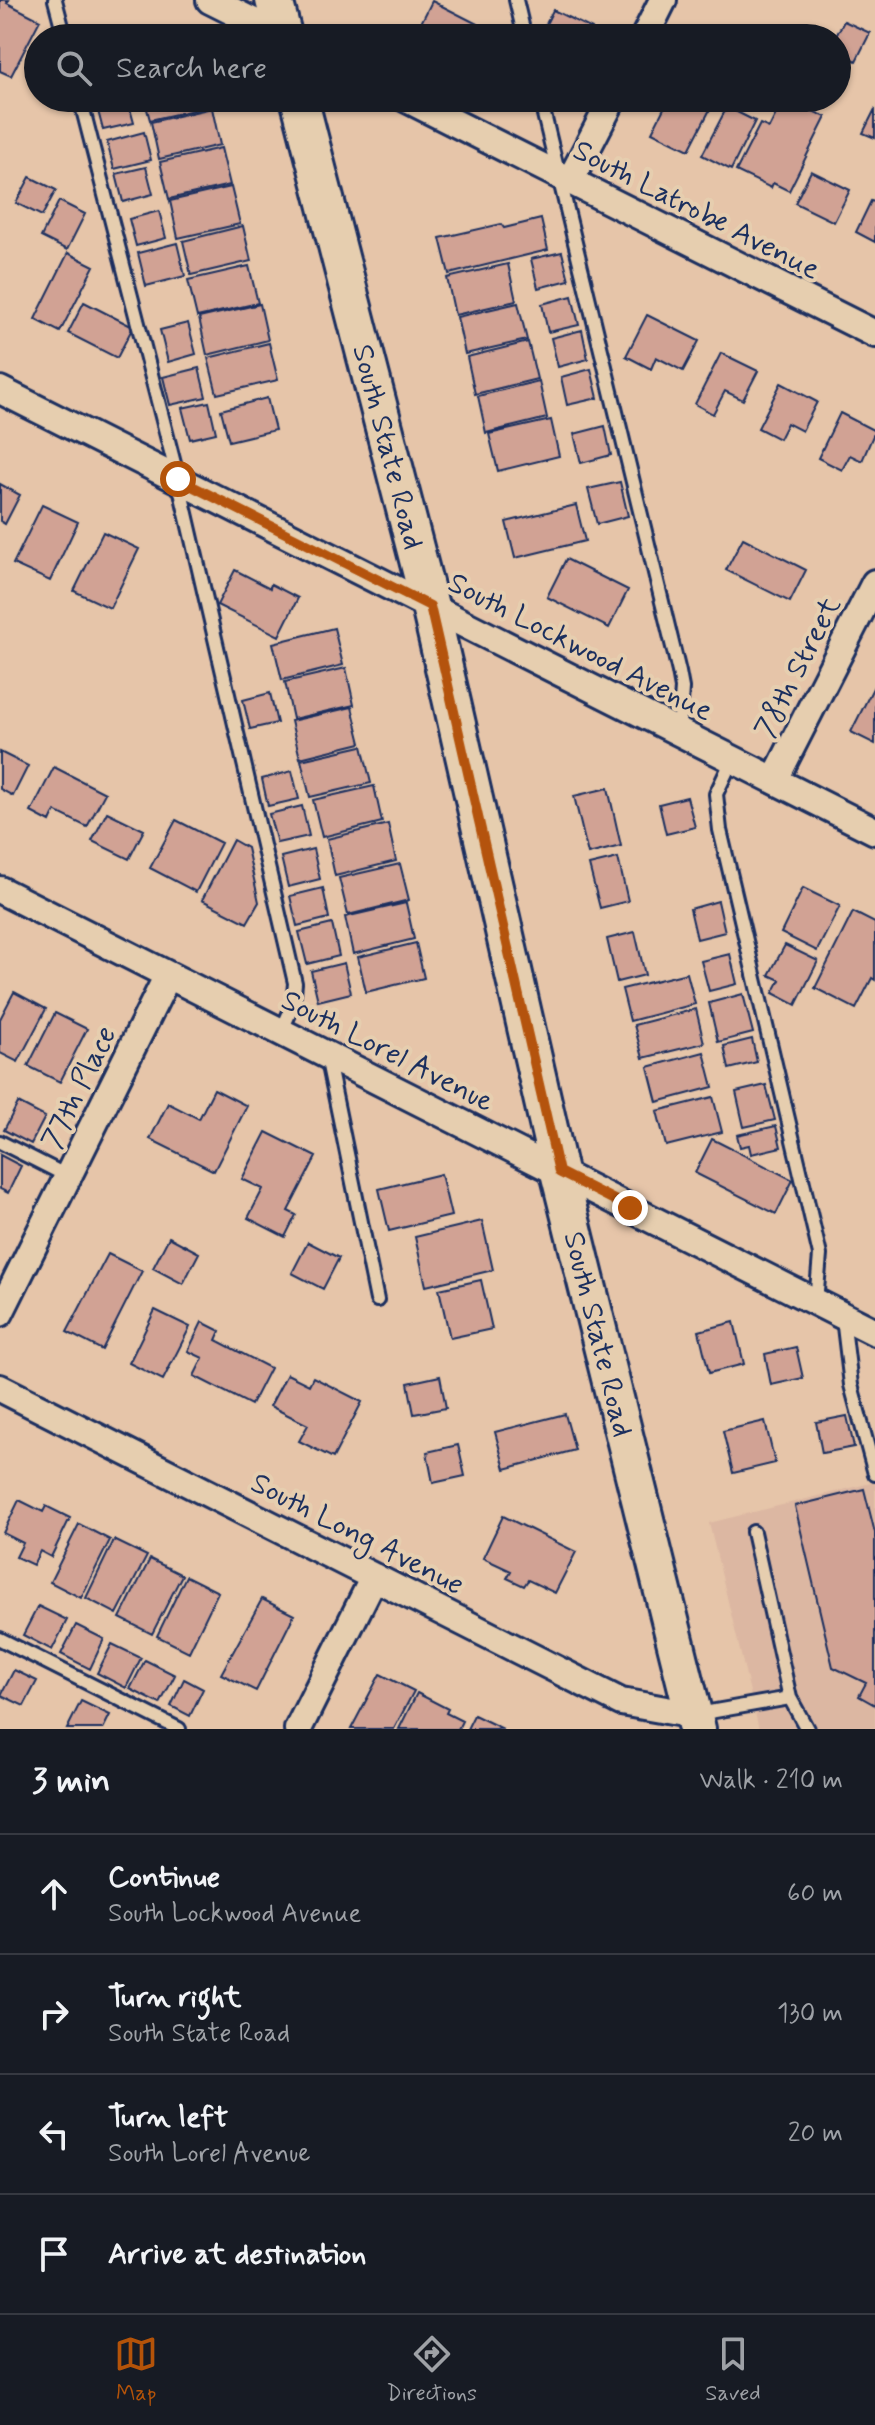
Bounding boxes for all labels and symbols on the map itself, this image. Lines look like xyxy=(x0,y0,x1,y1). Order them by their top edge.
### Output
street label: South Latrobe Avenue xyxy=(566,131,826,289)
street label: South State Road xyxy=(342,340,433,554)
route start xyxy=(160,461,196,497)
street label: South Lockwood Avenue xyxy=(441,564,719,731)
street label: 78th Street xyxy=(746,590,851,745)
street label: South Lorel Avenue xyxy=(274,981,500,1122)
street label: 77th Place xyxy=(33,1019,126,1156)
route end xyxy=(612,1190,648,1226)
street label: South State Road xyxy=(553,1228,642,1441)
street label: South Long Avenue xyxy=(243,1464,471,1607)

